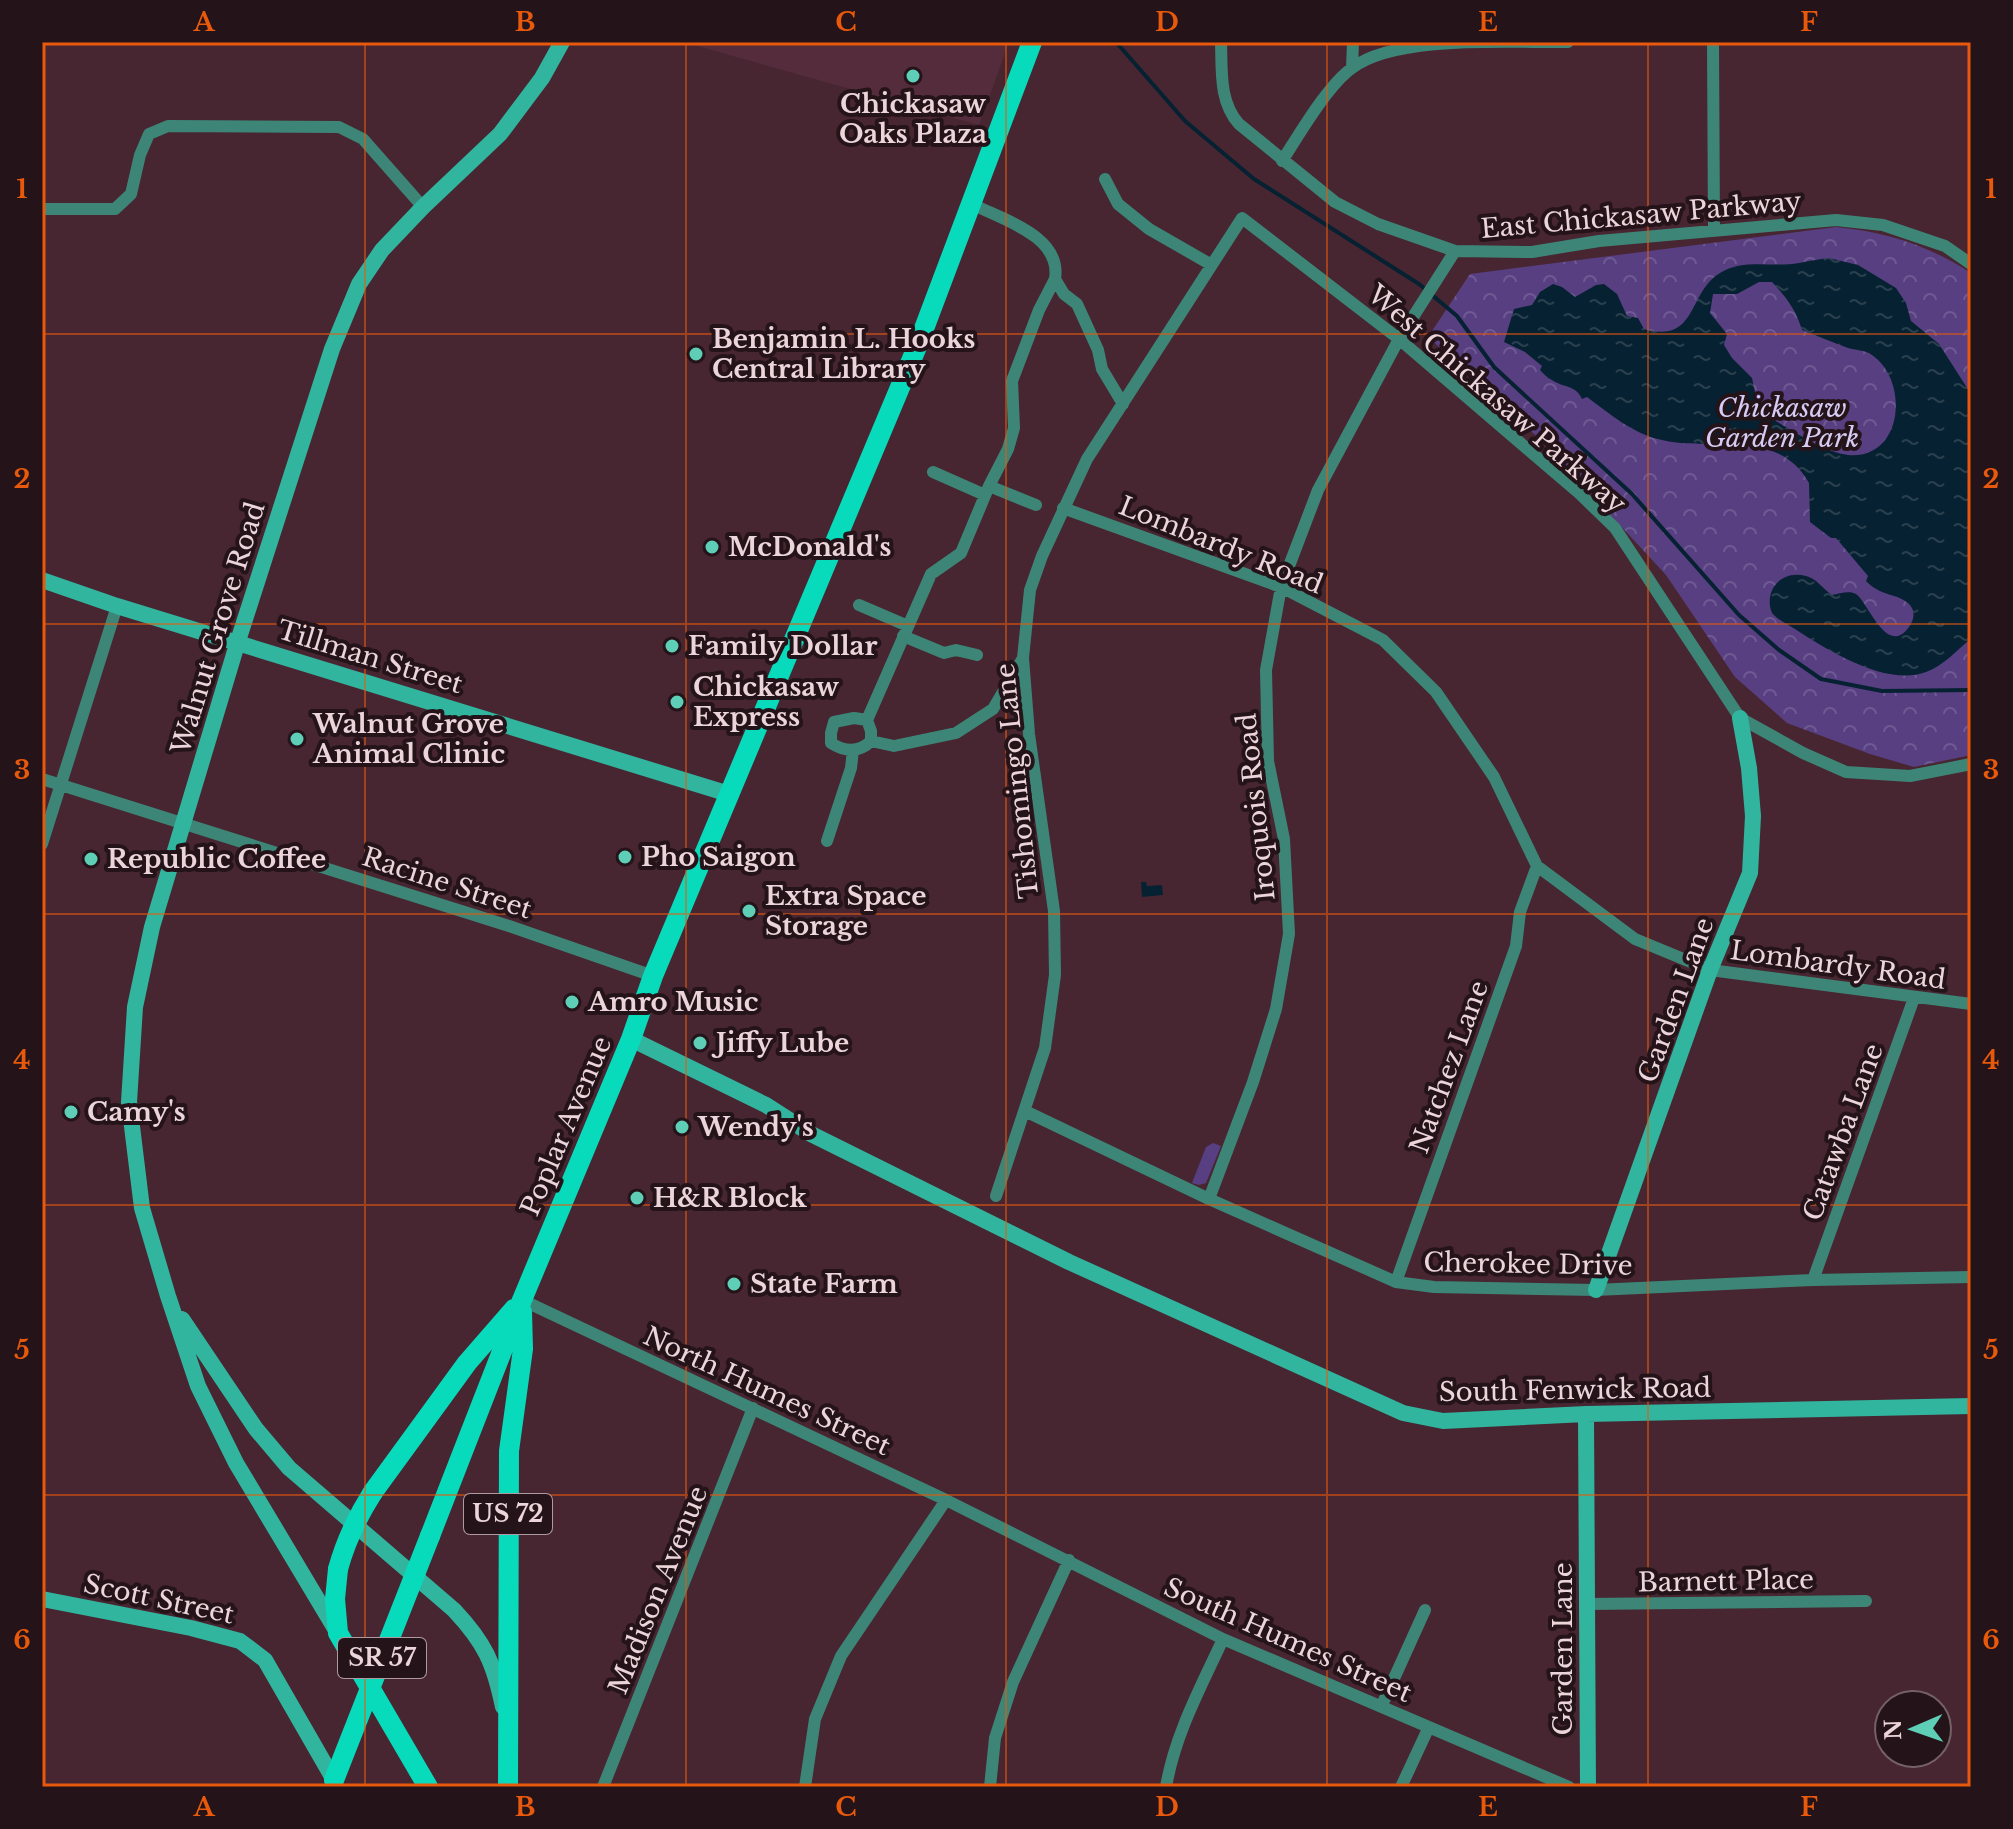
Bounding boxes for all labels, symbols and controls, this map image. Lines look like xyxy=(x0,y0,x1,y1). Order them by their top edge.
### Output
text: A xyxy=(192,6,215,38)
text: B xyxy=(515,6,535,38)
text: C xyxy=(835,6,857,38)
text: D xyxy=(1155,6,1179,38)
text: E xyxy=(1478,6,1498,38)
text: F xyxy=(1800,6,1818,38)
marker: Chickasaw Oaks Plaza xyxy=(904,67,922,85)
place label: Chickasaw Oaks Plaza xyxy=(839,88,987,150)
text: 1 xyxy=(16,173,28,205)
text: 1 xyxy=(1985,173,1997,205)
street label: East Chickasaw Parkway xyxy=(1479,185,1803,245)
street label: West Chickasaw Parkway xyxy=(1361,277,1633,520)
place label: Benjamin L. Hooks Central Library xyxy=(712,323,975,385)
marker: Benjamin L. Hooks Central Library xyxy=(687,345,705,363)
park label: Chickasaw Garden Park xyxy=(1705,392,1859,454)
text: 2 xyxy=(14,463,30,495)
text: 2 xyxy=(1983,463,1999,495)
street label: Lombardy Road xyxy=(1114,489,1328,601)
street label: Walnut Grove Road xyxy=(164,498,272,759)
place label: McDonald's xyxy=(728,531,891,563)
marker: McDonald's xyxy=(703,538,721,556)
street label: Tillman Street xyxy=(274,614,467,700)
place label: Family Dollar xyxy=(688,630,878,662)
marker: Family Dollar xyxy=(663,637,681,655)
street label: Tishomingo Lane xyxy=(989,662,1045,900)
place label: Chickasaw Express xyxy=(693,671,840,733)
marker: Chickasaw Express xyxy=(668,693,686,711)
place label: Walnut Grove Animal Clinic xyxy=(312,708,505,770)
street label: Iroquois Road xyxy=(1230,712,1282,902)
marker: Walnut Grove Animal Clinic xyxy=(288,730,306,748)
text: 3 xyxy=(14,754,30,786)
text: 3 xyxy=(1983,754,1999,786)
street label: Racine Street xyxy=(358,841,536,925)
place label: Pho Saigon xyxy=(641,841,796,873)
place label: Republic Coffee xyxy=(107,843,326,875)
marker: Pho Saigon xyxy=(616,848,634,866)
marker: Republic Coffee xyxy=(82,850,100,868)
place label: Extra Space Storage xyxy=(765,880,926,942)
marker: Extra Space Storage xyxy=(740,902,758,920)
street label: Garden Lane xyxy=(1631,913,1721,1087)
street label: Lombardy Road xyxy=(1728,934,1948,996)
street label: Natchez Lane xyxy=(1403,976,1495,1158)
place label: Amro Music xyxy=(587,986,759,1018)
marker: Amro Music xyxy=(563,993,581,1011)
place label: Jiffy Lube xyxy=(711,1027,849,1059)
street label: Poplar Avenue xyxy=(514,1031,618,1221)
marker: Jiffy Lube xyxy=(691,1034,709,1052)
street label: Catawba Lane xyxy=(1796,1039,1890,1225)
text: 4 xyxy=(13,1044,31,1076)
text: 4 xyxy=(1982,1044,2000,1076)
place label: Camy's xyxy=(87,1096,186,1128)
marker: Camy's xyxy=(62,1103,80,1121)
place label: Wendy's xyxy=(697,1111,814,1143)
marker: Wendy's xyxy=(673,1118,691,1136)
place label: H&R Block xyxy=(653,1182,807,1214)
marker: H&R Block xyxy=(628,1189,646,1207)
street label: Cherokee Drive xyxy=(1423,1246,1633,1282)
place label: State Farm xyxy=(750,1268,898,1300)
marker: State Farm xyxy=(725,1275,743,1293)
street label: North Humes Street xyxy=(639,1320,896,1462)
text: 5 xyxy=(14,1334,30,1366)
text: 5 xyxy=(1983,1334,1999,1366)
street label: South Fenwick Road xyxy=(1439,1372,1711,1408)
street label: Madison Avenue xyxy=(602,1481,714,1699)
road number: US 72 xyxy=(464,1494,552,1534)
street label: Garden Lane xyxy=(1547,1562,1579,1736)
street label: Barnett Place xyxy=(1638,1563,1814,1599)
street label: Scott Street xyxy=(81,1567,237,1631)
street label: South Humes Street xyxy=(1159,1571,1417,1709)
text: 6 xyxy=(13,1624,31,1656)
text: 6 xyxy=(1982,1624,2000,1656)
road number: SR 57 xyxy=(338,1638,426,1678)
north arrow xyxy=(1873,1689,1953,1769)
text: N xyxy=(1880,1719,1907,1740)
text: A xyxy=(192,1791,215,1823)
text: B xyxy=(515,1791,535,1823)
text: C xyxy=(835,1791,857,1823)
text: D xyxy=(1155,1791,1179,1823)
text: E xyxy=(1478,1791,1498,1823)
text: F xyxy=(1800,1791,1818,1823)

